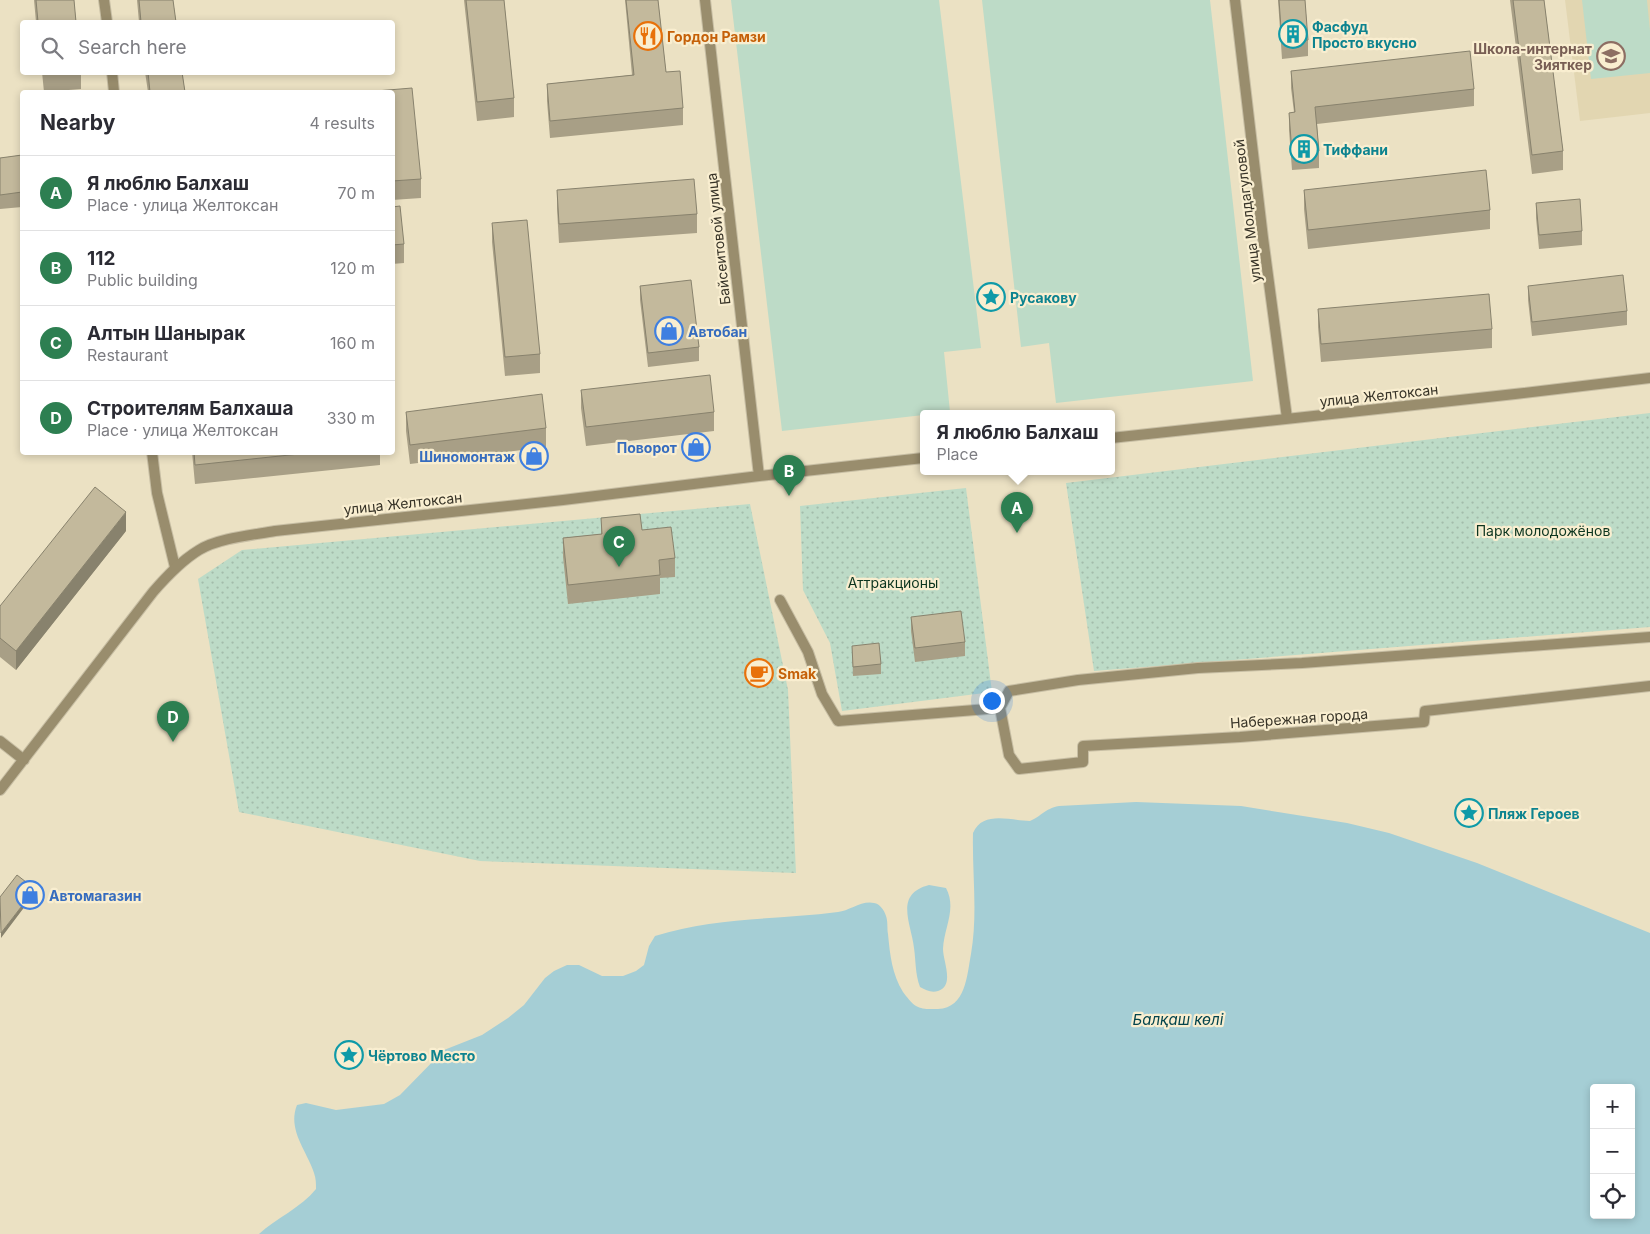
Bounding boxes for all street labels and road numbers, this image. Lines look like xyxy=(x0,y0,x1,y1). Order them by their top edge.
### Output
street label: улица Молдагуловой xyxy=(1230,138,1264,284)
street label: Байсеитовой улица xyxy=(703,172,733,306)
street label: улица Желтоксан xyxy=(1319,380,1439,410)
street label: улица Желтоксан xyxy=(343,488,463,518)
street label: Набережная города xyxy=(1229,705,1369,731)

